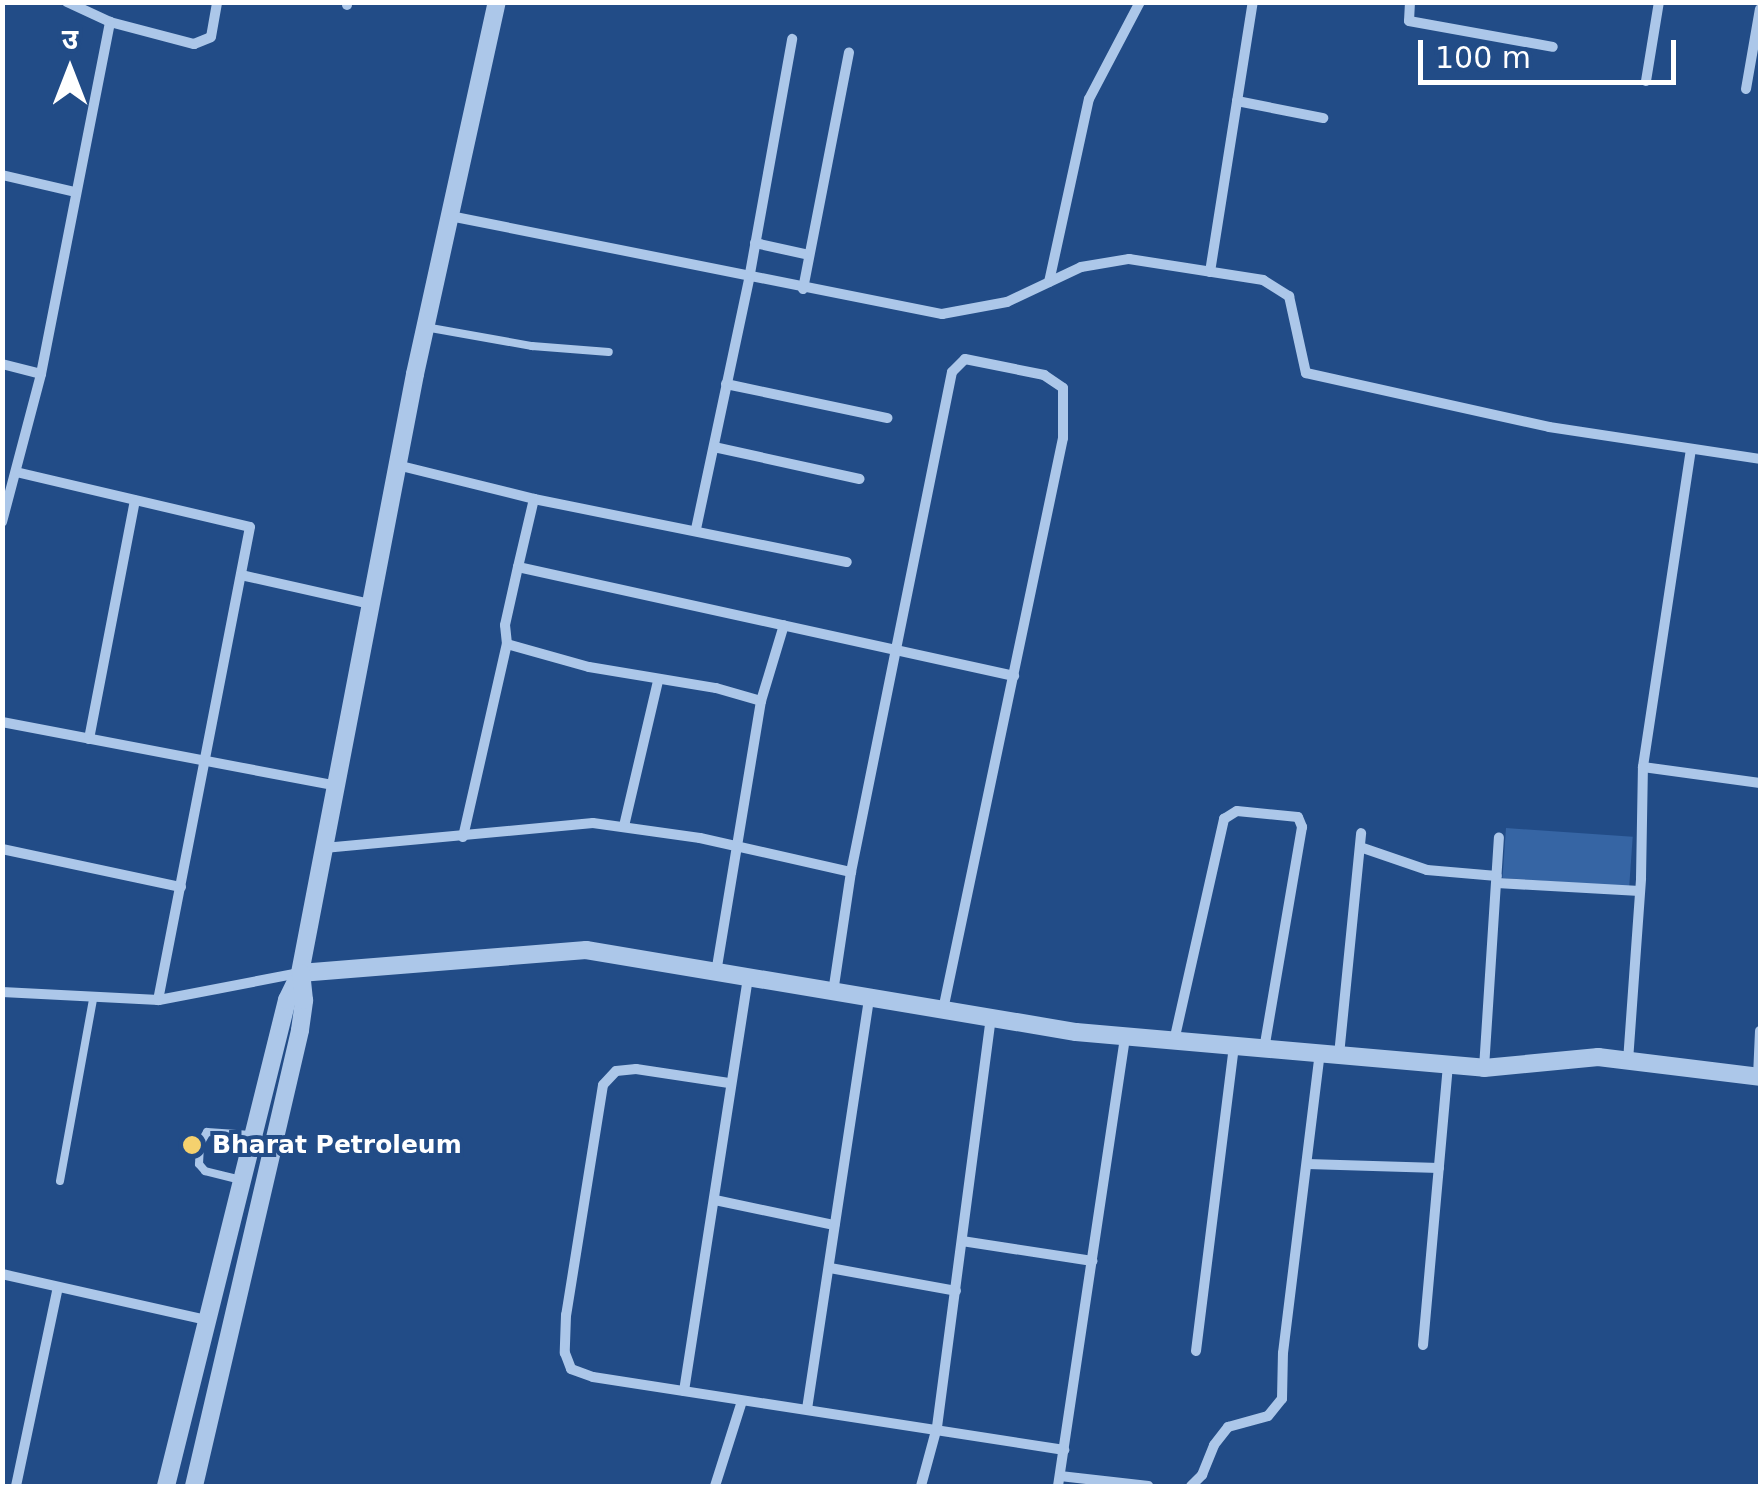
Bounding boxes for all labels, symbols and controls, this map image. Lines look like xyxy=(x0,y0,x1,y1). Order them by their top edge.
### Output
north arrow xyxy=(20,20,120,120)
scale bar xyxy=(1423,20,1680,82)
text: उ xyxy=(62,23,78,56)
text: 100 m xyxy=(1435,40,1531,75)
place label: Bharat Petroleum xyxy=(212,1130,462,1160)
marker: Bharat Petroleum xyxy=(181,1134,203,1156)

